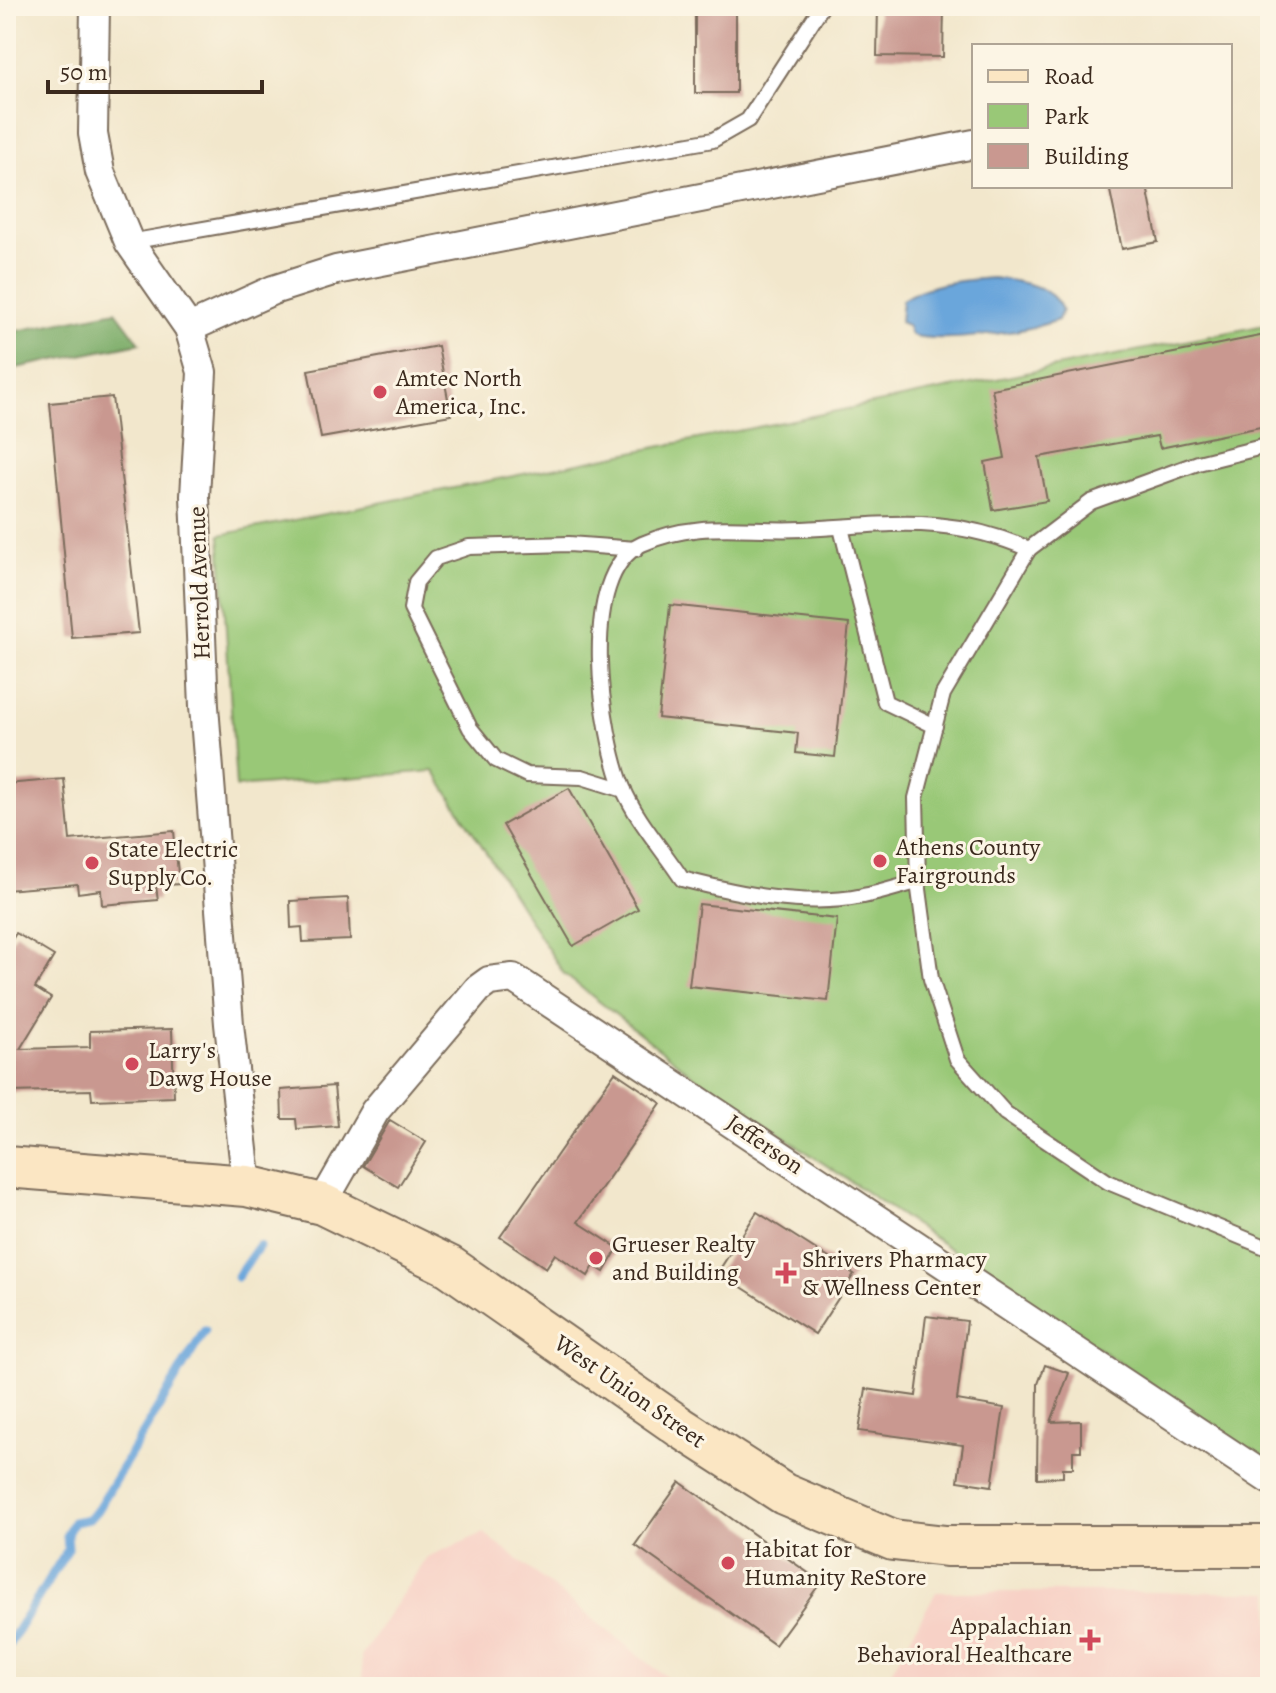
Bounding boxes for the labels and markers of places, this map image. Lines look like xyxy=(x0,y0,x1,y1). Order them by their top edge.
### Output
place label: Amtec North America, Inc. xyxy=(395,362,527,422)
marker: Amtec North America, Inc. xyxy=(371,383,389,401)
place label: Athens County Fairgrounds xyxy=(895,831,1041,891)
place label: State Electric Supply Co. xyxy=(108,833,238,893)
marker: Athens County Fairgrounds xyxy=(871,852,889,870)
marker: State Electric Supply Co. xyxy=(83,854,101,872)
place label: Larry's Dawg House xyxy=(148,1034,272,1094)
marker: Larry's Dawg House xyxy=(123,1055,141,1073)
place label: Grueser Realty and Building xyxy=(612,1228,755,1288)
place label: Shrivers Pharmacy & Wellness Center xyxy=(802,1243,987,1303)
marker: Grueser Realty and Building xyxy=(587,1249,605,1267)
marker: Shrivers Pharmacy & Wellness Center xyxy=(777,1264,795,1282)
place label: Habitat for Humanity ReStore xyxy=(744,1533,927,1593)
marker: Habitat for Humanity ReStore xyxy=(719,1554,737,1572)
place label: Appalachian Behavioral Healthcare xyxy=(857,1610,1072,1670)
marker: Appalachian Behavioral Healthcare xyxy=(1079,1629,1101,1651)

